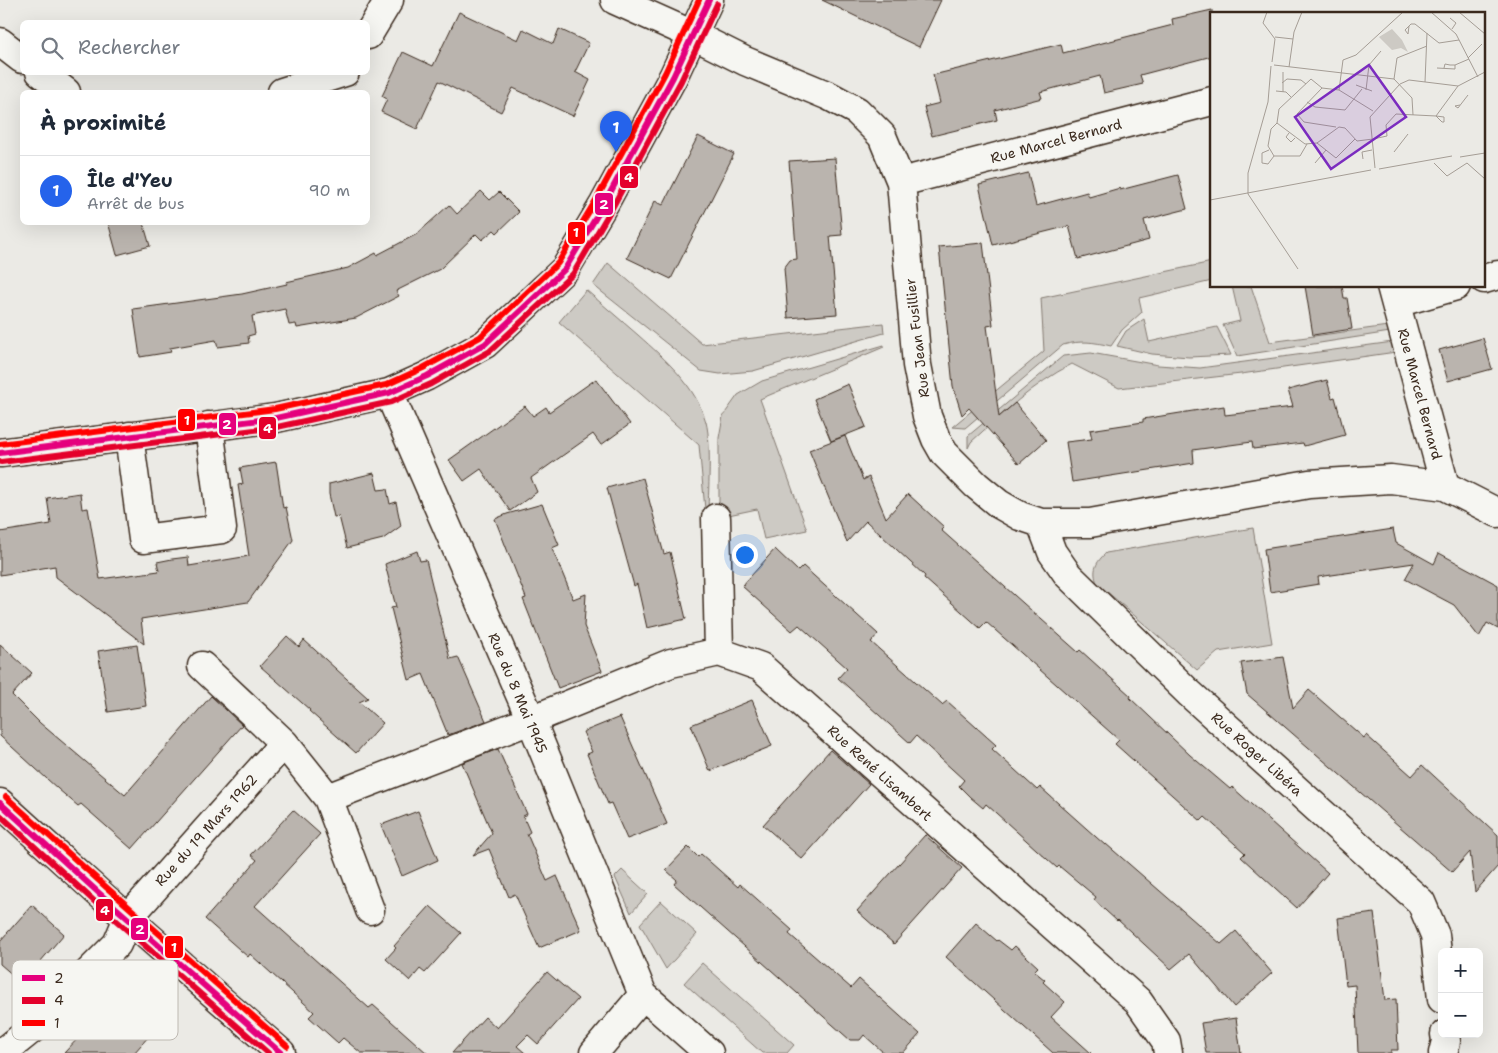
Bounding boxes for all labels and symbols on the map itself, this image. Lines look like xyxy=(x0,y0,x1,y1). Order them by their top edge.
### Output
inset map xyxy=(1210,12,1486,288)
pin: 1 xyxy=(600,111,632,152)
street label: Rue Marcel Bernard xyxy=(988,115,1124,167)
line badge: 4 xyxy=(619,165,639,189)
text: 4 xyxy=(624,168,634,186)
line badge: 2 xyxy=(594,192,614,216)
text: 2 xyxy=(599,195,609,213)
line badge: 1 xyxy=(567,221,586,245)
text: 1 xyxy=(573,223,579,241)
street label: Rue Jean Fusillier xyxy=(901,277,933,399)
street label: Rue Marcel Bernard xyxy=(1394,326,1446,462)
line badge: 1 xyxy=(177,408,196,432)
text: 1 xyxy=(184,411,190,429)
line badge: 2 xyxy=(218,412,237,436)
text: 2 xyxy=(222,415,232,433)
line badge: 4 xyxy=(258,416,277,440)
text: 4 xyxy=(263,419,273,437)
your location xyxy=(732,542,758,568)
street label: Rue du 8 Mai 1945 xyxy=(484,630,552,756)
street label: Rue Roger Libéra xyxy=(1208,708,1307,800)
street label: Rue René Lisambert xyxy=(824,721,936,825)
street label: Rue du 19 Mars 1962 xyxy=(151,770,261,890)
line badge: 4 xyxy=(95,898,114,922)
text: 4 xyxy=(100,901,110,919)
line badge: 2 xyxy=(130,917,149,941)
text: 2 xyxy=(135,920,145,938)
line badge: 1 xyxy=(164,935,184,959)
text: 1 xyxy=(171,938,177,956)
legend xyxy=(12,960,178,1040)
text: 2 xyxy=(54,969,64,987)
text: 4 xyxy=(54,991,64,1009)
text: 1 xyxy=(54,1014,60,1032)

